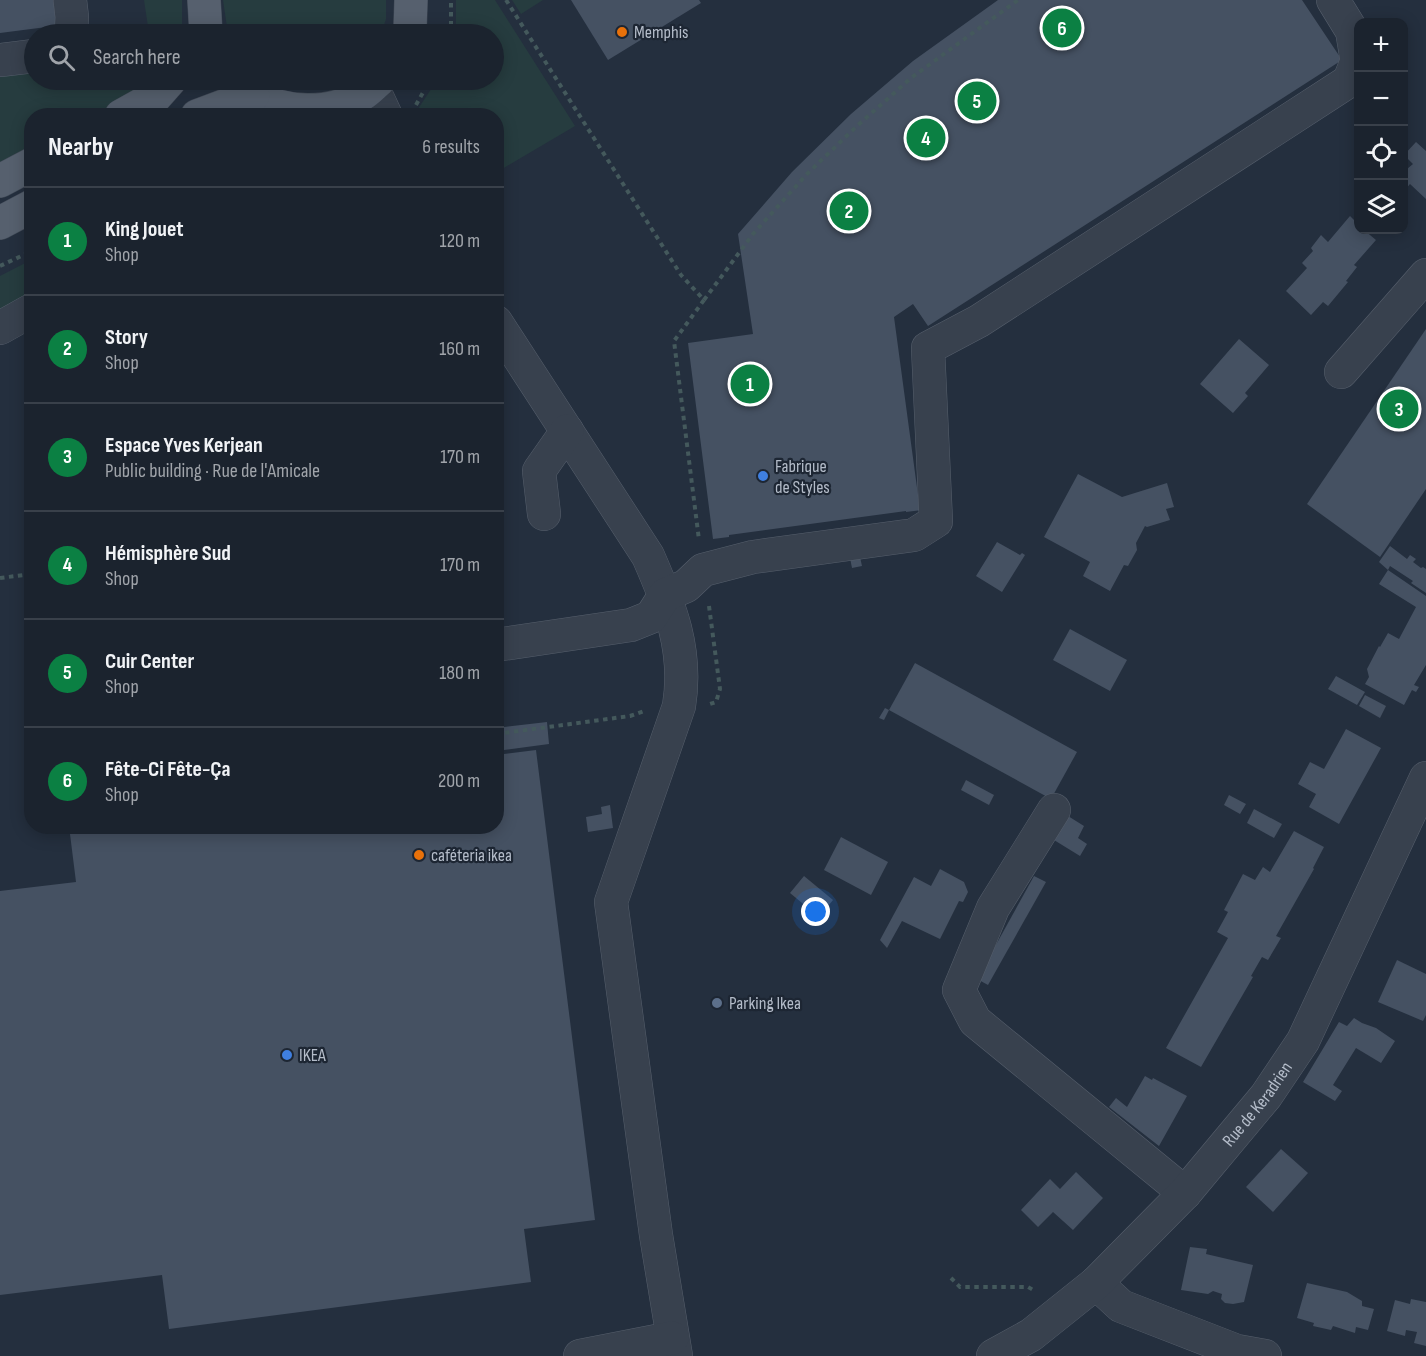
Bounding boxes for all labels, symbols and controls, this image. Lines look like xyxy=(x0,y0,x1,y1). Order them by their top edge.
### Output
pin: 6 xyxy=(1042,6,1082,51)
map controls xyxy=(1354,18,1408,234)
button: + xyxy=(1354,18,1408,72)
place label: Memphis xyxy=(634,22,688,43)
search box xyxy=(24,24,504,90)
marker: Memphis xyxy=(615,25,629,39)
icon: search xyxy=(45,41,78,74)
text: Search here xyxy=(93,44,180,71)
button: − xyxy=(1354,72,1408,126)
pin: 5 xyxy=(958,78,996,124)
pin: 4 xyxy=(906,116,946,160)
button: locate xyxy=(1354,126,1408,180)
text: Nearby xyxy=(48,132,114,163)
text: 6 results xyxy=(422,135,480,159)
button: layers xyxy=(1354,180,1408,234)
pin: 2 xyxy=(830,188,868,234)
text: King Jouet xyxy=(105,216,184,243)
text: 1 xyxy=(64,229,71,253)
text: 120 m xyxy=(440,229,480,253)
text: Shop xyxy=(105,243,139,267)
text: Story xyxy=(105,324,148,351)
text: 2 xyxy=(63,337,72,361)
text: 160 m xyxy=(439,337,480,361)
text: Shop xyxy=(105,351,139,375)
pin: 1 xyxy=(730,362,770,406)
pin: 3 xyxy=(1380,386,1418,432)
text: Espace Yves Kerjean xyxy=(105,432,263,459)
text: 3 xyxy=(63,445,72,469)
text: 170 m xyxy=(440,445,480,469)
place label: Fabrique de Styles xyxy=(775,456,830,498)
text: Public building · Rue de l'Amicale xyxy=(105,459,320,483)
marker: Fabrique de Styles xyxy=(756,469,770,483)
text: Hémisphère Sud xyxy=(105,540,231,567)
text: 4 xyxy=(63,553,72,577)
text: 170 m xyxy=(440,553,480,577)
text: Shop xyxy=(105,567,139,591)
text: Cuir Center xyxy=(105,648,194,675)
text: 5 xyxy=(63,661,72,685)
text: 180 m xyxy=(439,661,480,685)
text: Shop xyxy=(105,675,139,699)
text: Fête-Ci Fête-Ça xyxy=(105,756,230,783)
text: 6 xyxy=(63,769,72,793)
text: 200 m xyxy=(438,769,480,793)
text: Shop xyxy=(105,783,139,807)
place label: caféteria ikea xyxy=(431,845,512,866)
marker: caféteria ikea xyxy=(412,848,426,862)
your location xyxy=(801,897,830,926)
place label: Parking Ikea xyxy=(729,993,801,1014)
marker: Parking Ikea xyxy=(710,996,724,1010)
place label: IKEA xyxy=(299,1045,326,1066)
marker: IKEA xyxy=(280,1048,294,1062)
street label: Rue de Keradrien xyxy=(1218,1058,1297,1151)

